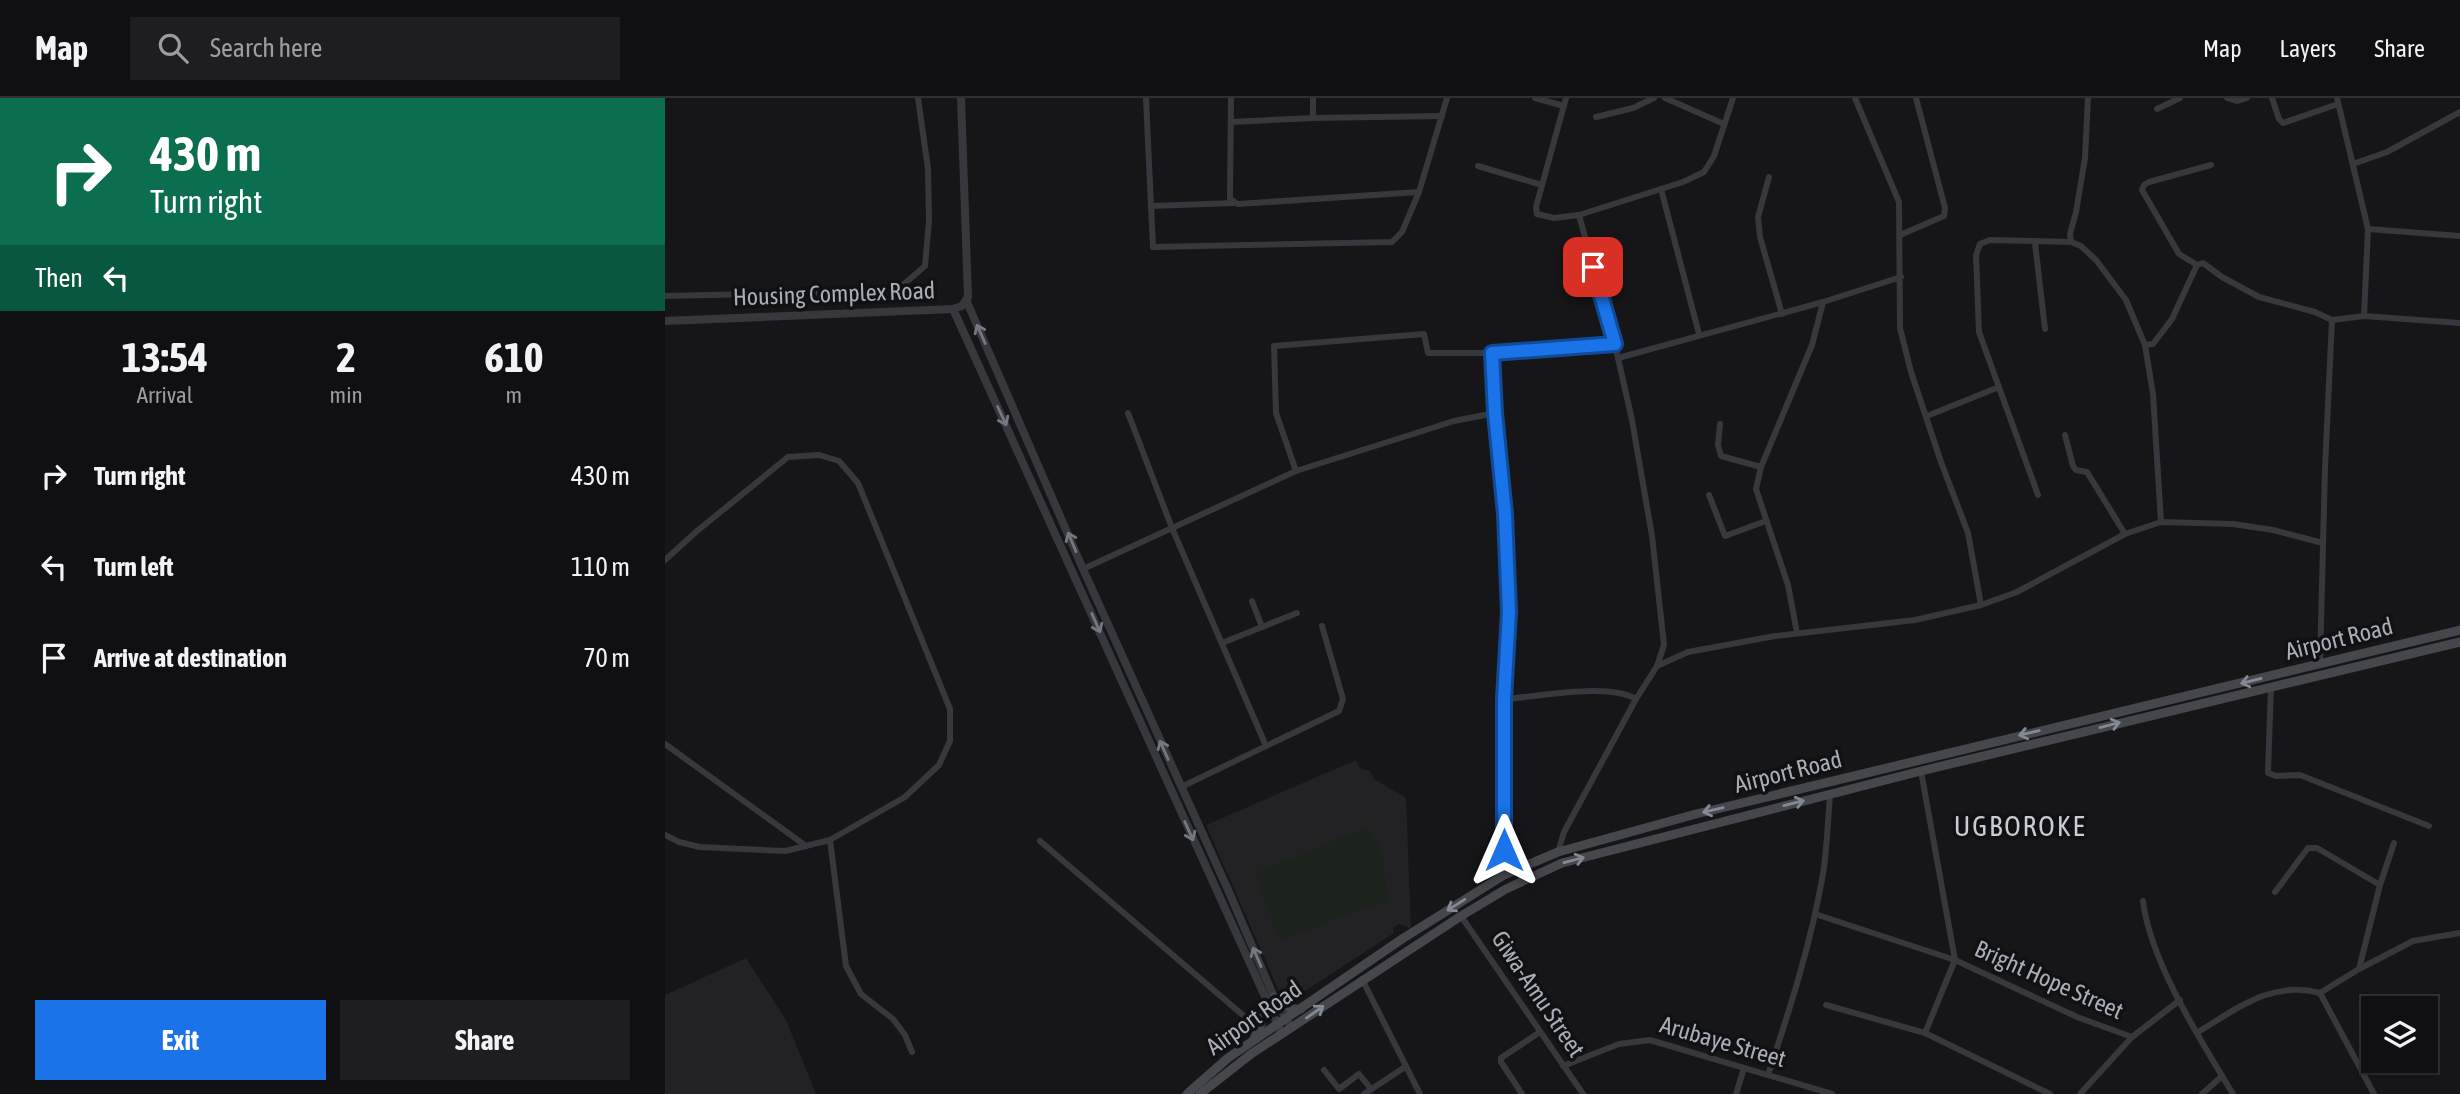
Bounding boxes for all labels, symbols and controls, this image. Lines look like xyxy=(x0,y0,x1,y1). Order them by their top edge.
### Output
search box xyxy=(130,17,620,80)
text: Map xyxy=(35,29,88,67)
icon: search xyxy=(154,29,192,67)
text: Search here xyxy=(210,33,322,63)
text: Map xyxy=(2203,35,2242,62)
text: Layers xyxy=(2280,35,2336,62)
text: Share xyxy=(2374,35,2425,62)
text: 430 m xyxy=(150,125,261,181)
icon: right xyxy=(35,126,126,217)
text: Turn right xyxy=(150,183,263,220)
pin xyxy=(1563,237,1623,297)
icon: arrive xyxy=(1574,248,1612,286)
icon: left xyxy=(97,259,135,297)
text: Then xyxy=(35,263,83,293)
street label: Housing Complex Road xyxy=(732,276,936,311)
one-way arrow xyxy=(974,323,987,345)
text: 13:54 xyxy=(122,333,208,381)
text: 2 xyxy=(336,333,356,381)
text: 610 xyxy=(484,333,543,381)
text: Arrival xyxy=(137,382,193,408)
text: min xyxy=(330,382,363,408)
text: m xyxy=(506,382,522,408)
one-way arrow xyxy=(996,404,1009,426)
icon: right xyxy=(35,457,73,495)
text: Turn right xyxy=(94,461,185,491)
text: 430 m xyxy=(571,461,630,491)
one-way arrow xyxy=(1064,532,1077,553)
icon: left xyxy=(35,548,73,586)
text: Turn left xyxy=(94,552,174,582)
text: 110 m xyxy=(571,552,630,582)
one-way arrow xyxy=(1090,612,1103,633)
street label: Airport Road xyxy=(2282,612,2395,665)
icon: arrive xyxy=(35,639,73,677)
text: Arrive at destination xyxy=(94,643,287,673)
text: 70 m xyxy=(583,643,630,673)
one-way arrow xyxy=(2240,675,2263,688)
one-way arrow xyxy=(2099,718,2121,731)
one-way arrow xyxy=(2018,726,2041,740)
one-way arrow xyxy=(1157,740,1170,761)
street label: Airport Road xyxy=(1731,745,1844,798)
one-way arrow xyxy=(1782,796,1805,809)
one-way arrow xyxy=(1702,804,1725,818)
district label: UGBOROKE xyxy=(1954,810,2086,842)
position arrow xyxy=(1467,813,1541,887)
one-way arrow xyxy=(1183,819,1196,841)
one-way arrow xyxy=(1563,852,1585,865)
one-way arrow xyxy=(1446,899,1466,913)
street label: Giwa-Amu Street xyxy=(1486,926,1590,1062)
street label: Bright Hope Street xyxy=(1971,935,2128,1024)
one-way arrow xyxy=(1250,947,1263,969)
street label: Airport Road xyxy=(1201,975,1306,1060)
map controls xyxy=(2361,996,2438,1073)
button: layers xyxy=(2361,996,2438,1073)
button: Exit xyxy=(35,1000,326,1080)
button: Share xyxy=(340,1000,630,1080)
one-way arrow xyxy=(1305,1005,1324,1019)
street label: Arubaye Street xyxy=(1657,1011,1789,1072)

